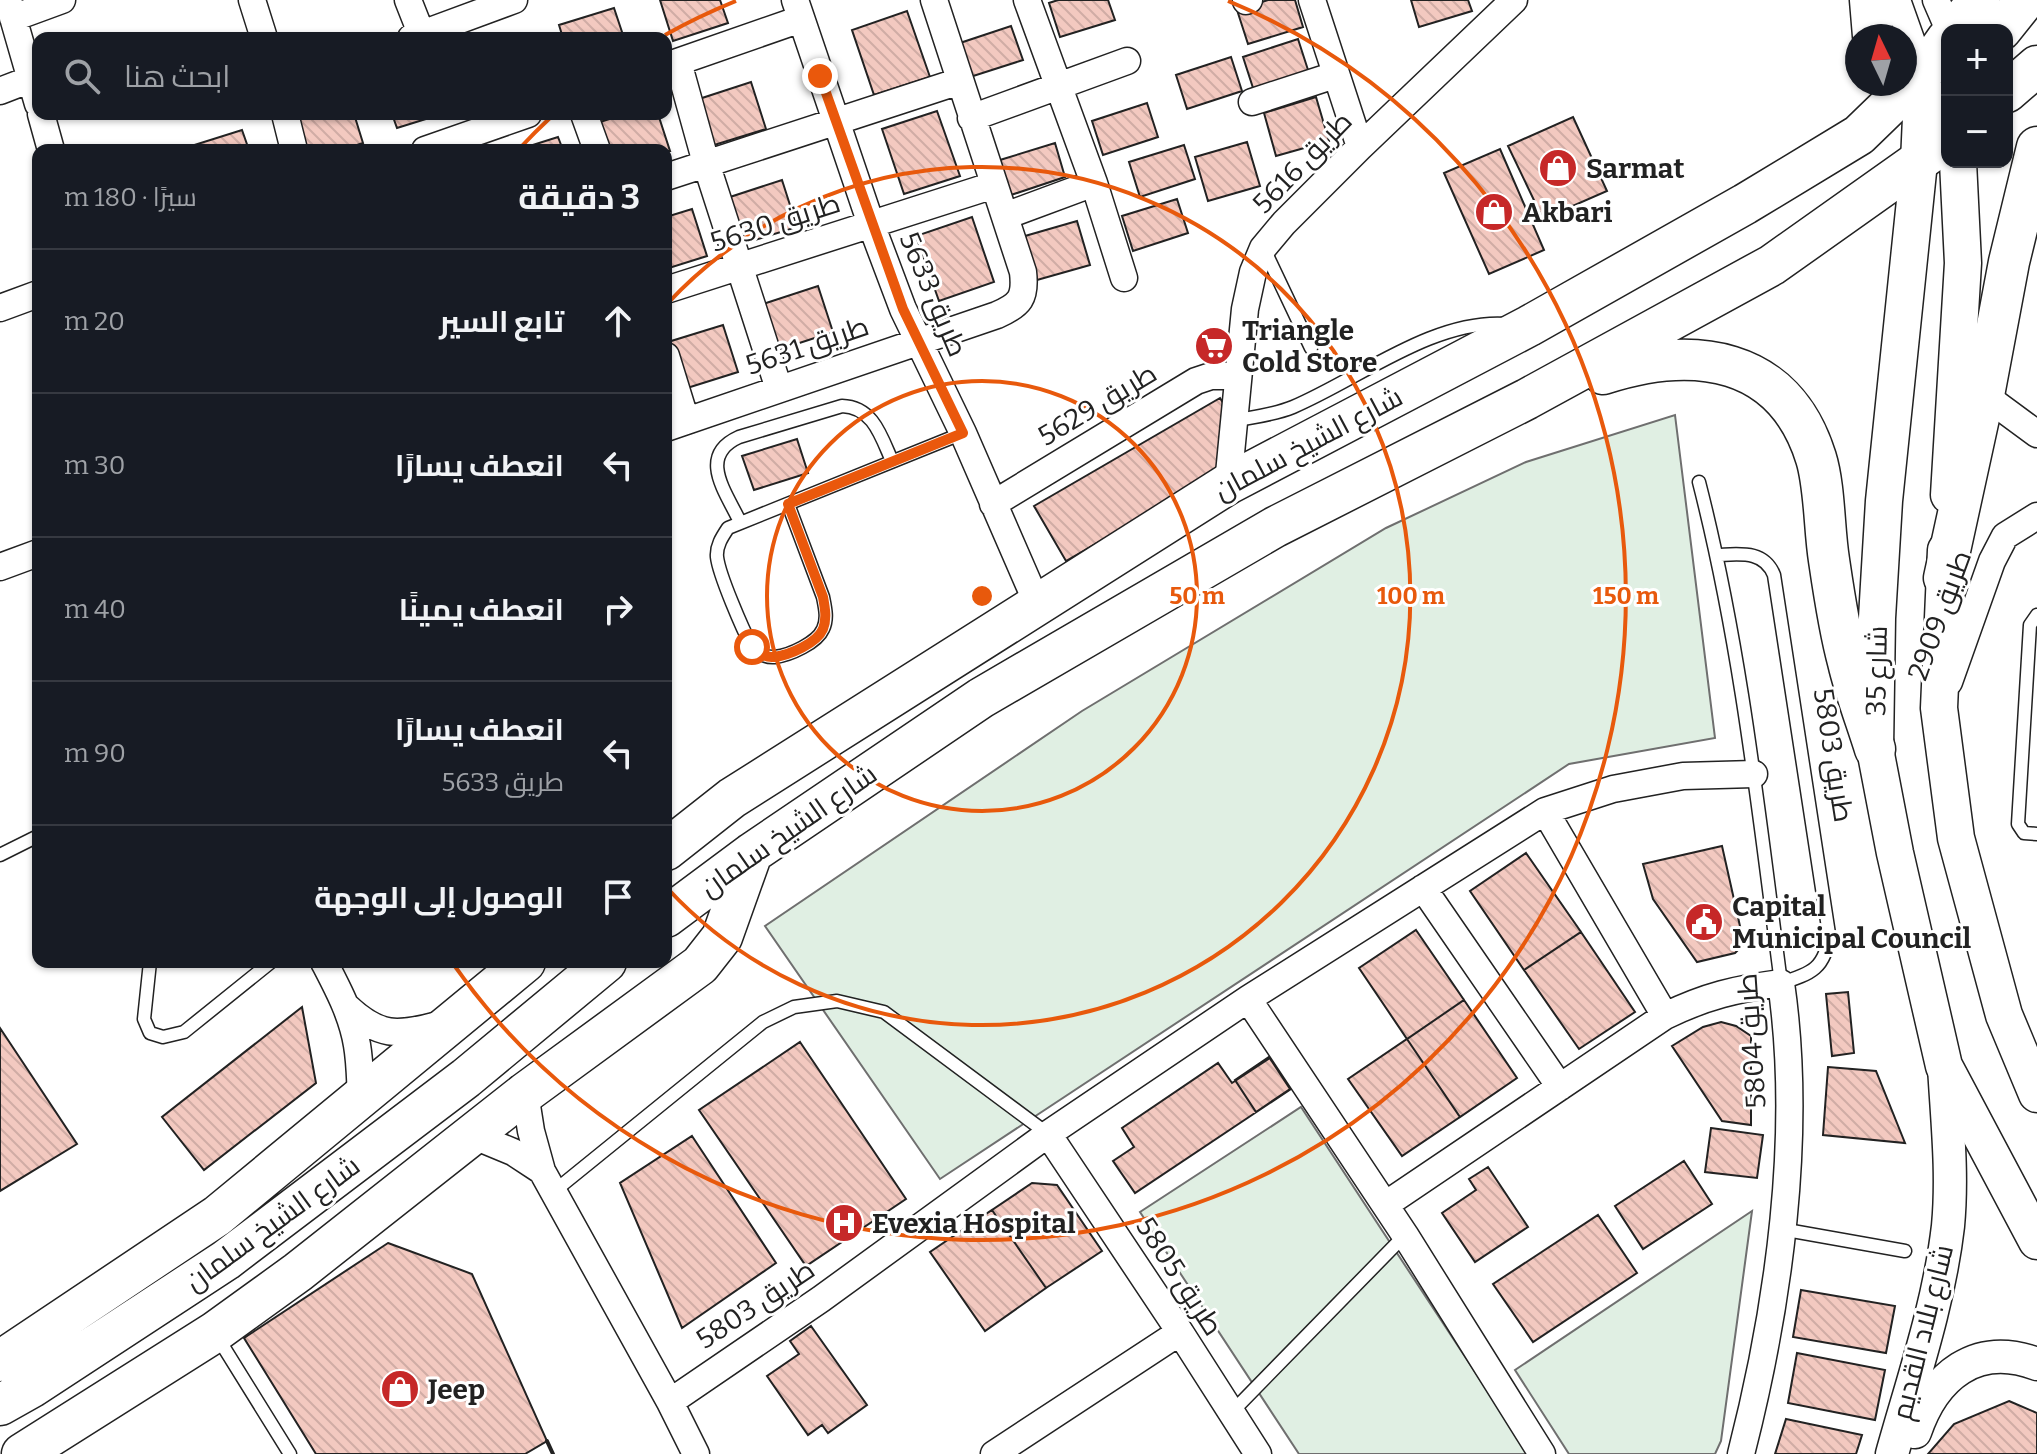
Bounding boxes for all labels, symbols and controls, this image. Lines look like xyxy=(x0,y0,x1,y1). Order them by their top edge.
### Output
north arrow xyxy=(1845,24,1917,96)
map controls xyxy=(1941,24,2013,168)
button: + xyxy=(1941,24,2013,96)
search box xyxy=(32,32,672,120)
icon: search xyxy=(60,54,104,98)
route end xyxy=(802,58,838,94)
text: ابحث هنا xyxy=(124,59,230,95)
button: − xyxy=(1941,96,2013,168)
street label: طريق 5616 xyxy=(1246,105,1359,220)
shop icon: Sarmat xyxy=(1537,147,1579,189)
place label: Sarmat xyxy=(1586,152,1685,185)
text: 3 دقيقة xyxy=(518,177,640,218)
text: سيرًا · 180 m xyxy=(64,182,197,213)
street label: طريق 5630 xyxy=(706,186,844,259)
shop icon: Akbari xyxy=(1473,191,1515,233)
place label: Akbari xyxy=(1522,196,1612,229)
street label: طريق 5633 xyxy=(893,227,975,361)
icon: ahead xyxy=(596,299,640,343)
text: تابع السير xyxy=(439,304,564,340)
text: 20 m xyxy=(64,306,125,337)
street label: طريق 5631 xyxy=(741,309,873,382)
place label: Triangle Cold Store xyxy=(1242,314,1377,379)
supermarket icon: Triangle Cold Store xyxy=(1193,325,1235,367)
street label: طريق 5629 xyxy=(1032,356,1162,453)
street label: شارع الشيخ سلمان xyxy=(1209,380,1409,509)
icon: left xyxy=(596,443,640,487)
text: انعطف يسارًا xyxy=(395,448,564,484)
text: 30 m xyxy=(64,450,126,481)
street label: طريق 2909 xyxy=(1901,546,1978,685)
centre of rings xyxy=(968,582,996,610)
text: 50 m xyxy=(1169,582,1225,610)
text: 100 m xyxy=(1377,582,1445,610)
text: 150 m xyxy=(1593,582,1659,610)
icon: right xyxy=(596,587,640,631)
text: انعطف يمينًا xyxy=(399,592,564,628)
text: 40 m xyxy=(64,594,126,625)
street label: شارع 35 xyxy=(1859,625,1896,717)
route start xyxy=(734,629,770,665)
street label: طريق 5803 xyxy=(1807,686,1860,824)
text: انعطف يسارًا xyxy=(395,712,564,748)
icon: left xyxy=(596,731,640,775)
text: 90 m xyxy=(64,738,126,769)
street label: شارع الشيخ سلمان xyxy=(694,757,884,905)
text: طريق 5633 xyxy=(441,767,564,798)
icon: arrive xyxy=(596,875,640,919)
text: الوصول إلى الوجهة xyxy=(314,880,564,916)
place label: Capital Municipal Council xyxy=(1732,890,1972,955)
public building icon: Capital Municipal Council xyxy=(1683,901,1725,943)
street label: طريق 5804 xyxy=(1730,972,1773,1110)
street label: شارع الشيخ سلمان xyxy=(178,1149,367,1300)
hospital icon: Evexia Hospital xyxy=(823,1202,865,1244)
place label: Evexia Hospital xyxy=(872,1207,1076,1240)
street label: طريق 5805 xyxy=(1129,1211,1230,1342)
street label: شارع بلاد القديم xyxy=(1885,1241,1963,1424)
street label: طريق 5803 xyxy=(690,1253,821,1356)
shop icon: Jeep xyxy=(379,1368,421,1410)
place label: Jeep xyxy=(426,1373,485,1406)

